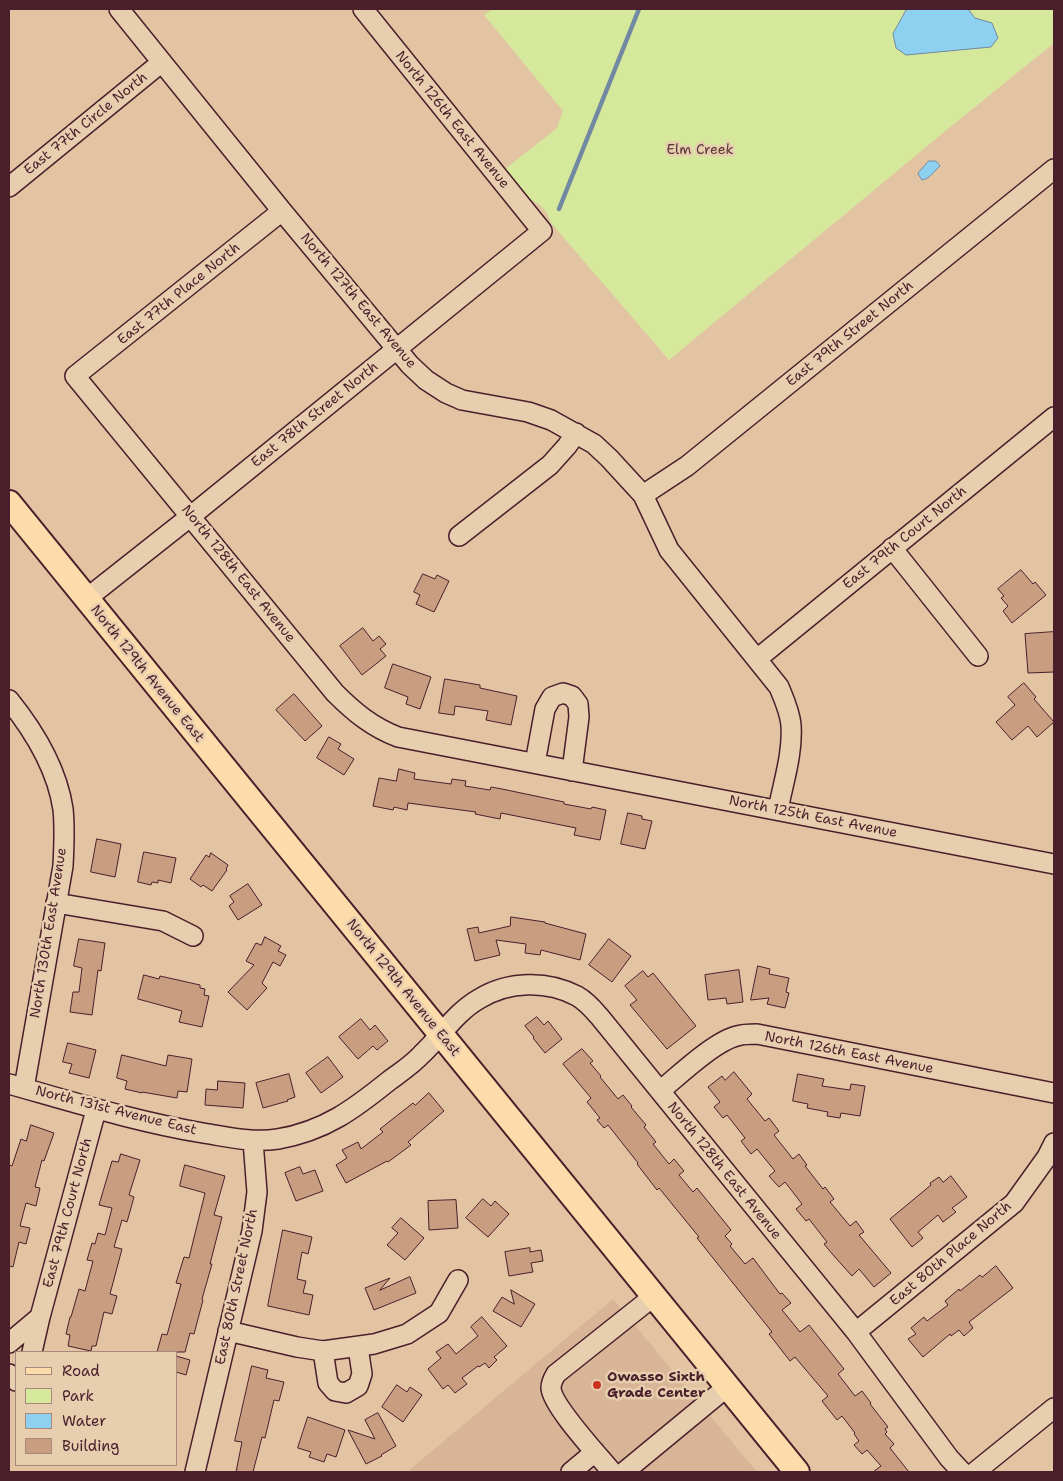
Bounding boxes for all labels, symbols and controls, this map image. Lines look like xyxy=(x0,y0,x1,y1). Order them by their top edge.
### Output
street label: North 126th East Avenue xyxy=(391,48,513,192)
street label: East 77th Circle North xyxy=(21,69,151,179)
park label: Elm Creek xyxy=(666,142,734,158)
street label: North 127th East Avenue xyxy=(296,230,420,372)
street label: East 77th Place North xyxy=(114,239,244,349)
street label: East 79th Street North xyxy=(783,278,917,390)
street label: East 78th Street North xyxy=(248,359,382,471)
street label: East 79th Court North xyxy=(840,483,970,593)
street label: North 128th East Avenue xyxy=(177,502,299,646)
street label: North 129th Avenue East xyxy=(86,602,208,746)
street label: North 125th East Avenue xyxy=(727,792,899,842)
street label: North 130th East Avenue xyxy=(27,847,71,1019)
street label: North 129th Avenue East xyxy=(342,916,464,1060)
street label: North 126th East Avenue xyxy=(763,1028,935,1078)
street label: North 131st Avenue East xyxy=(34,1083,198,1139)
street label: North 128th East Avenue xyxy=(663,1099,785,1243)
street label: East 79th Court North xyxy=(40,1136,96,1290)
street label: East 80th Place North xyxy=(887,1198,1015,1310)
street label: East 80th Street North xyxy=(212,1207,262,1367)
legend xyxy=(15,1351,178,1466)
text: Road xyxy=(62,1361,100,1381)
place label: Owasso Sixth Grade Center xyxy=(607,1369,706,1401)
marker: Owasso Sixth Grade Center xyxy=(591,1379,603,1391)
text: Park xyxy=(62,1386,94,1406)
text: Water xyxy=(62,1411,106,1431)
text: Building xyxy=(62,1436,119,1456)

